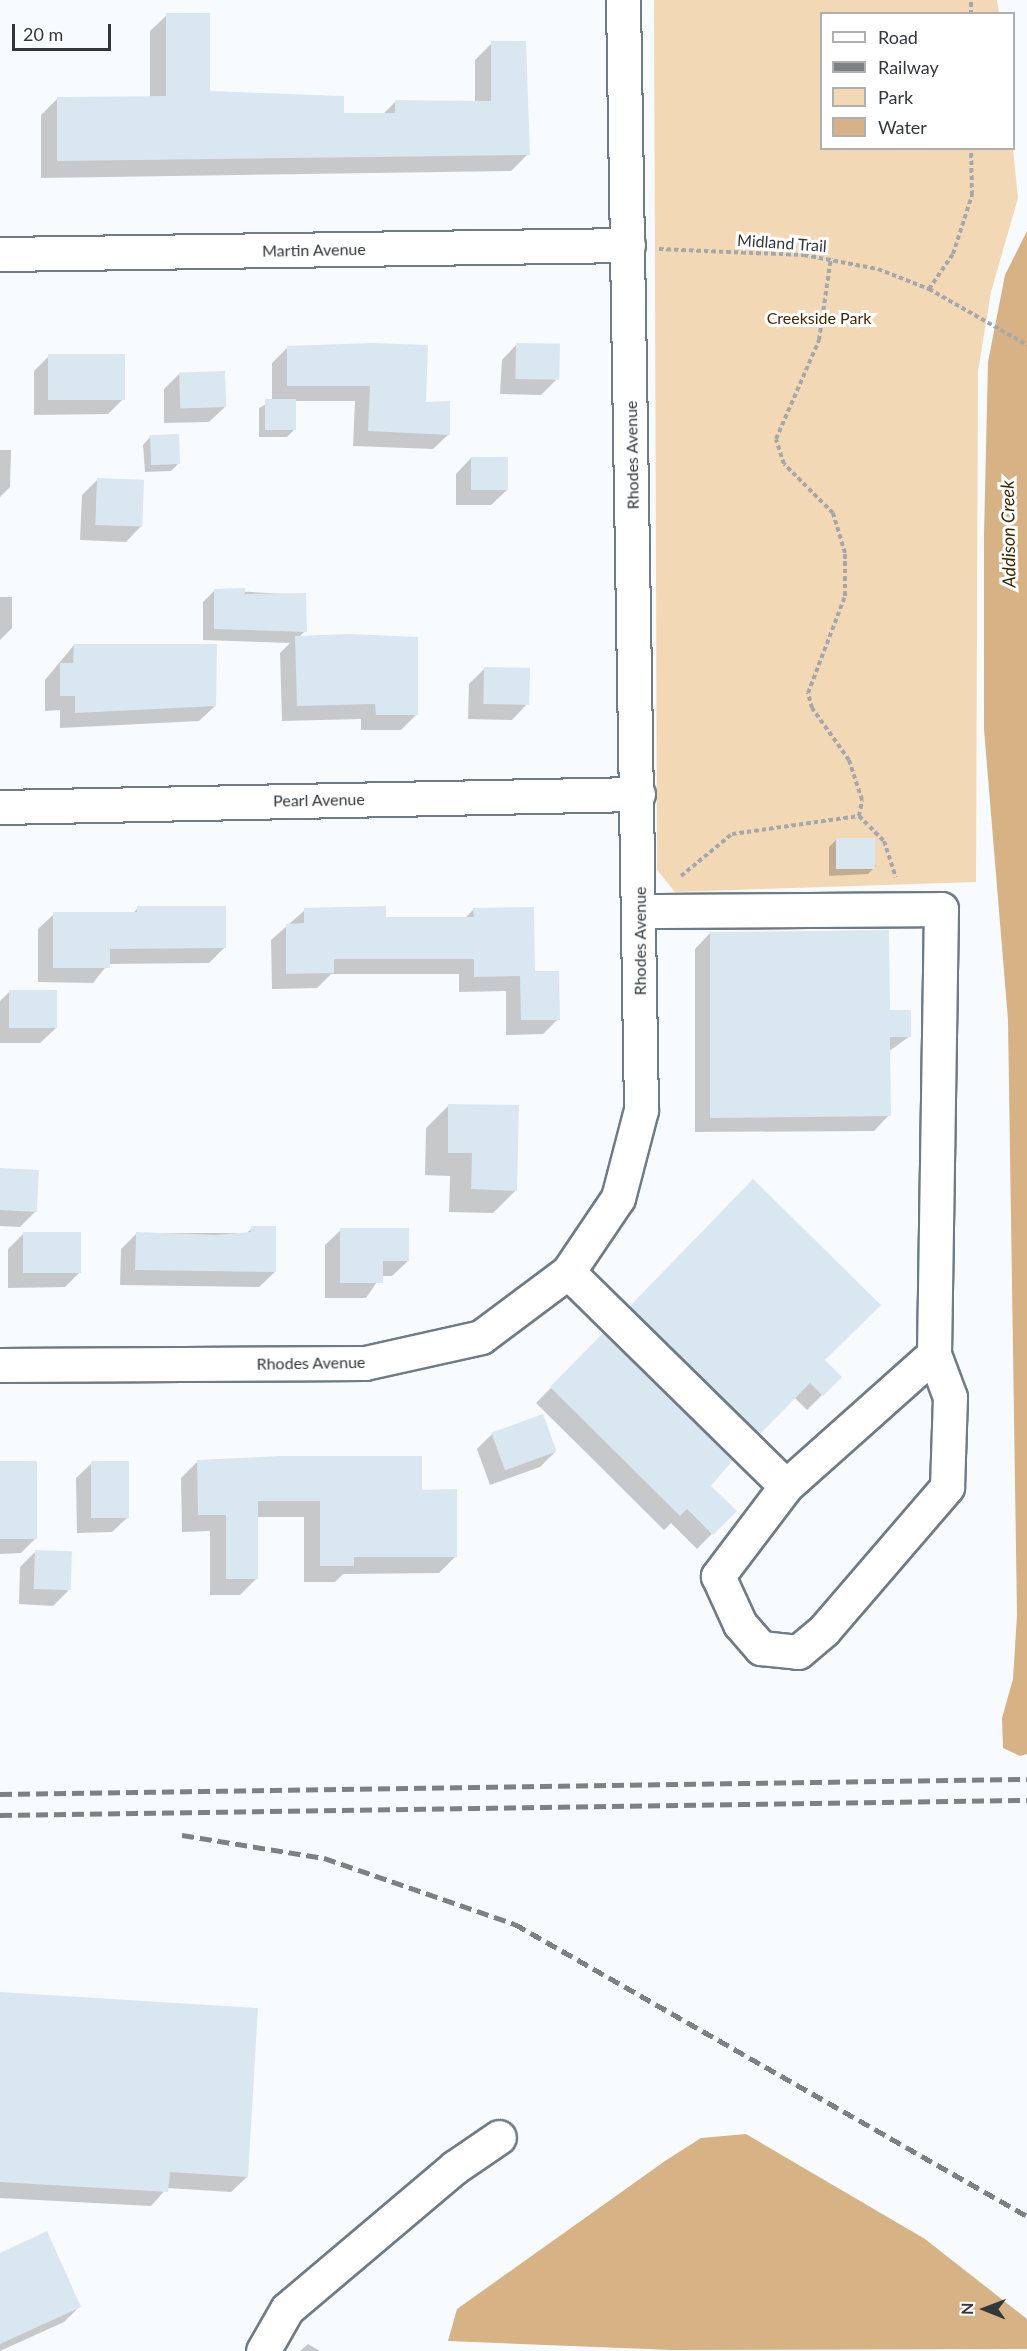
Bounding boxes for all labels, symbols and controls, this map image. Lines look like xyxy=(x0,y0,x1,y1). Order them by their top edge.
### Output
scale bar xyxy=(15,12,114,50)
legend xyxy=(820,12,1015,150)
text: 20 m xyxy=(23,23,63,45)
text: Road xyxy=(878,26,918,48)
text: Railway xyxy=(878,56,939,78)
text: Park xyxy=(878,86,913,108)
text: Water xyxy=(878,116,927,138)
street label: Midland Trail xyxy=(736,230,828,256)
street label: Martin Avenue xyxy=(262,239,366,261)
park label: Creekside Park xyxy=(767,308,871,328)
street label: Rhodes Avenue xyxy=(621,400,643,510)
water label: Addison Creek xyxy=(996,480,1020,588)
street label: Pearl Avenue xyxy=(273,790,365,810)
street label: Rhodes Avenue xyxy=(630,886,650,996)
street label: Rhodes Avenue xyxy=(256,1352,366,1374)
north arrow xyxy=(955,2279,1015,2339)
text: N xyxy=(957,2302,976,2315)

